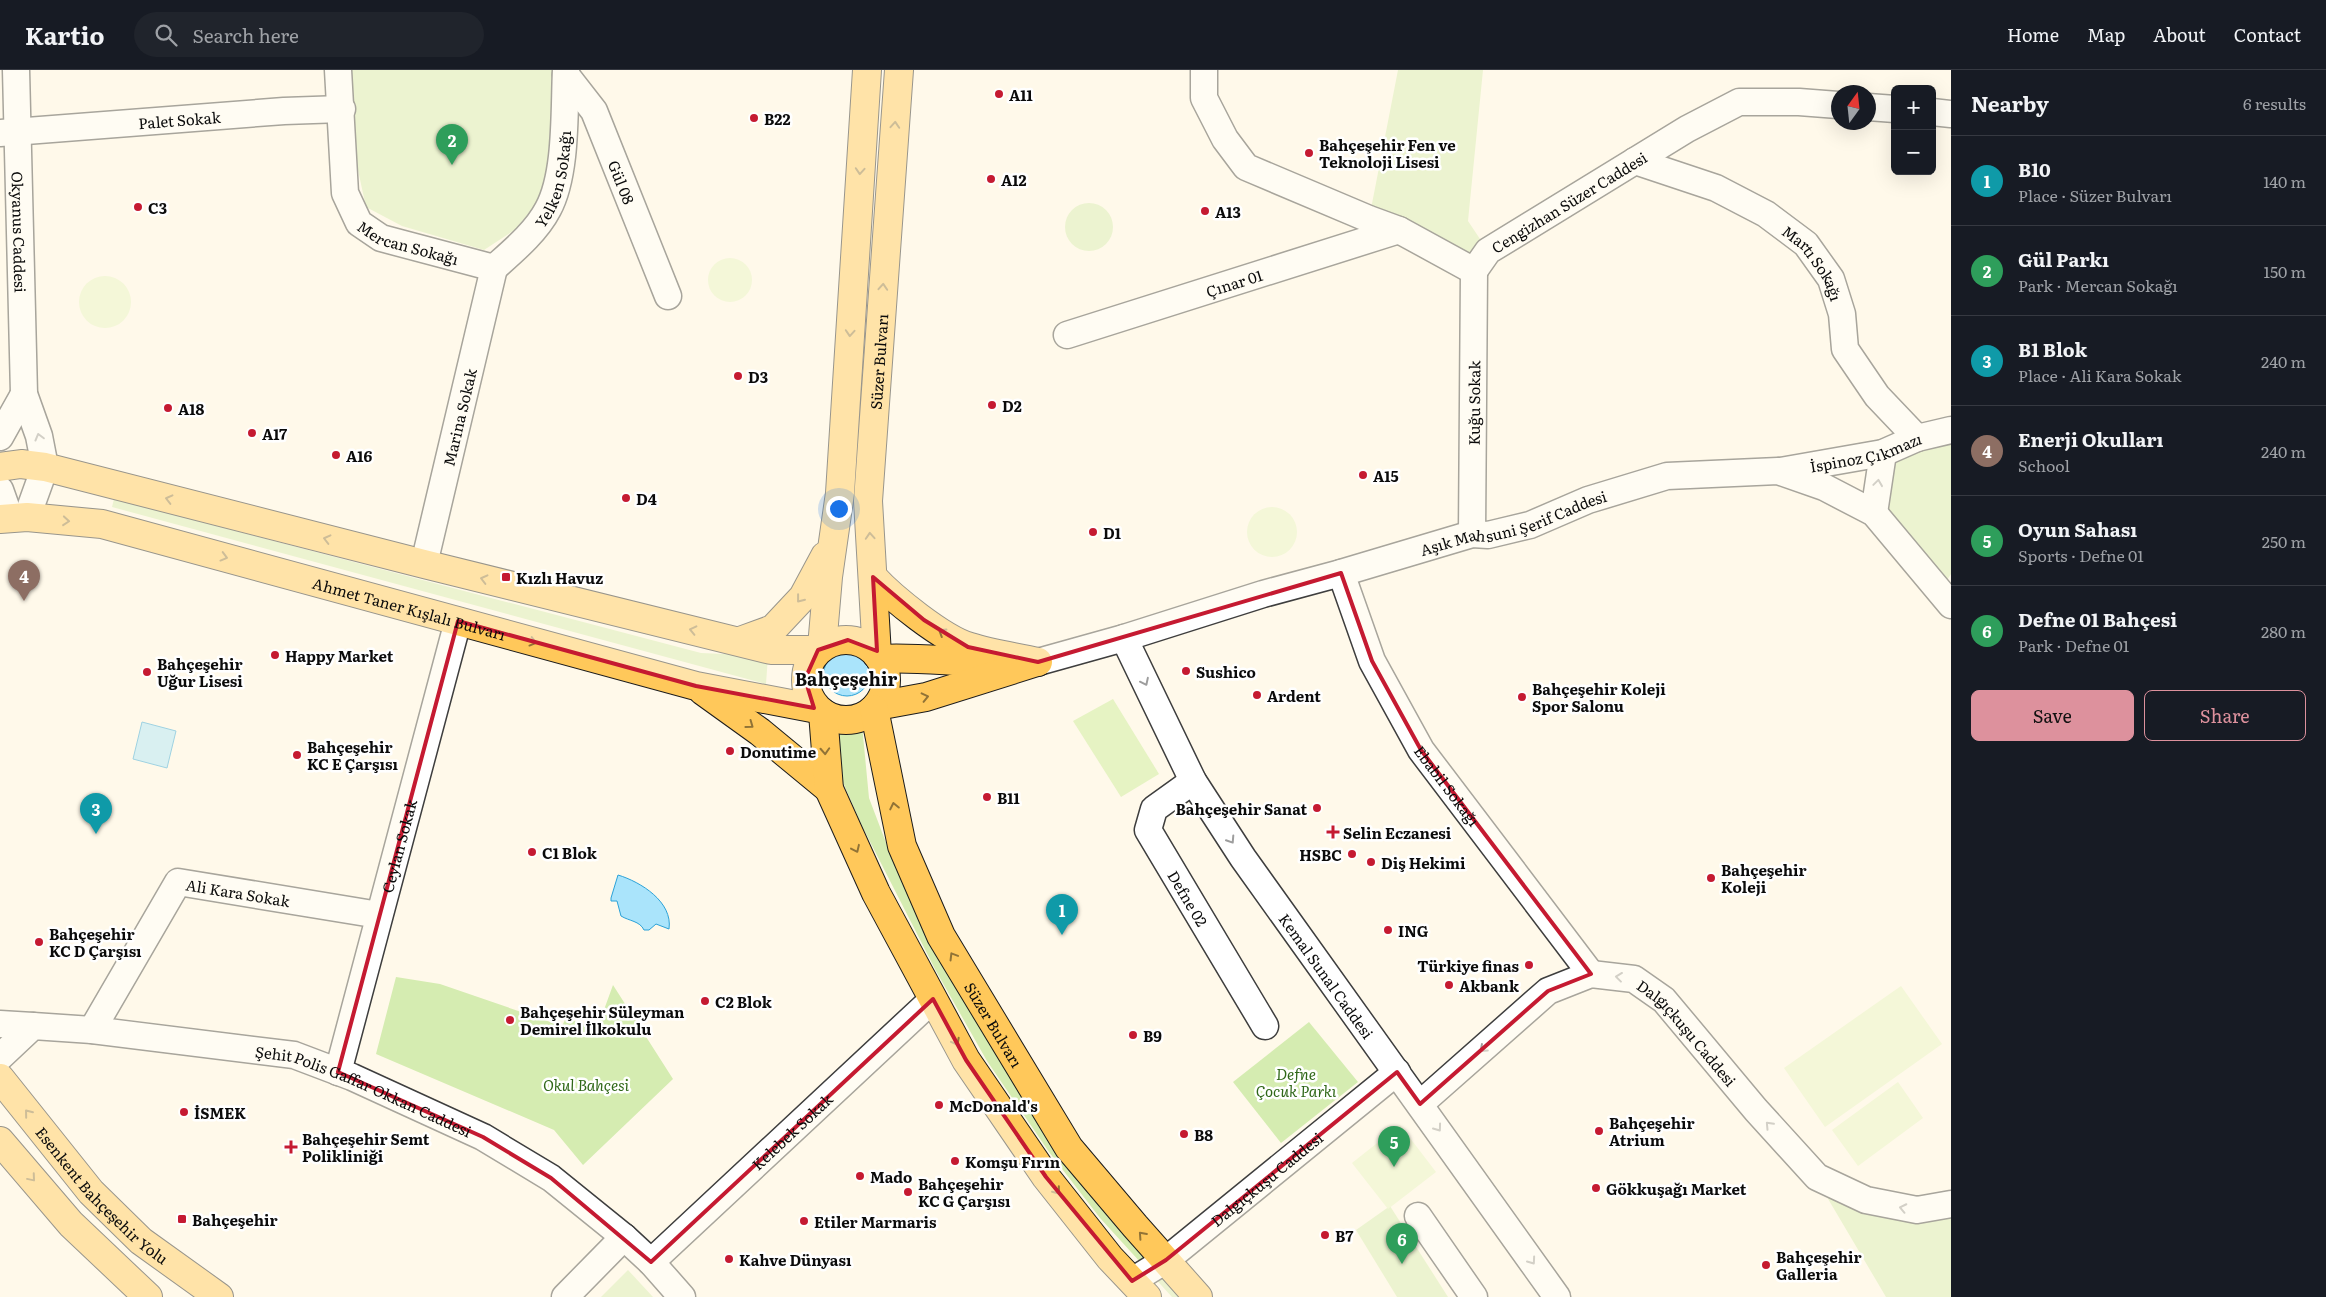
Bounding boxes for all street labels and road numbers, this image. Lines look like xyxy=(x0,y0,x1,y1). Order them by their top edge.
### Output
street label: Palet Sokak xyxy=(137,104,222,134)
street label: Yelken Sokağı xyxy=(528,130,576,232)
street label: Cengizhan Süzer Caddesi xyxy=(1486,145,1651,258)
street label: Gül 08 xyxy=(603,156,642,207)
street label: Okyanus Caddesi xyxy=(7,171,33,293)
street label: Mercan Sokağı xyxy=(353,214,461,270)
street label: Martı Sokağı xyxy=(1778,219,1849,304)
street label: Çınar 01 xyxy=(1203,262,1265,302)
street label: Süzer Bulvarı xyxy=(863,313,893,410)
street label: Kuğu Sokak xyxy=(1461,360,1485,446)
street label: Marina Sokak xyxy=(436,365,482,468)
street label: İspinoz Çıkmazı xyxy=(1808,426,1924,477)
street label: Aşık Mahsuni Şerif Caddesi xyxy=(1417,484,1609,560)
street label: Ahmet Taner Kışlalı Bulvarı xyxy=(310,571,509,645)
street label: Ebabil Sokağı xyxy=(1409,740,1486,831)
street label: Ceylan Sokak xyxy=(375,796,422,895)
street label: Defne 02 xyxy=(1163,865,1215,931)
street label: Ali Kara Sokak xyxy=(184,872,293,912)
street label: Kemal Sunal Caddesi xyxy=(1274,908,1380,1043)
street label: Dalgıçkuşu Caddesi xyxy=(1633,973,1742,1091)
street label: Süzer Bulvarı xyxy=(960,977,1029,1071)
street label: Şehit Polis Gaffar Okkan Caddesi xyxy=(254,1039,476,1142)
street label: Kelebek Sokak xyxy=(746,1087,838,1175)
street label: Esenkent Bahçeşehir Yolu xyxy=(31,1121,174,1269)
street label: Dalgıçkuşu Caddesi xyxy=(1205,1126,1327,1231)

